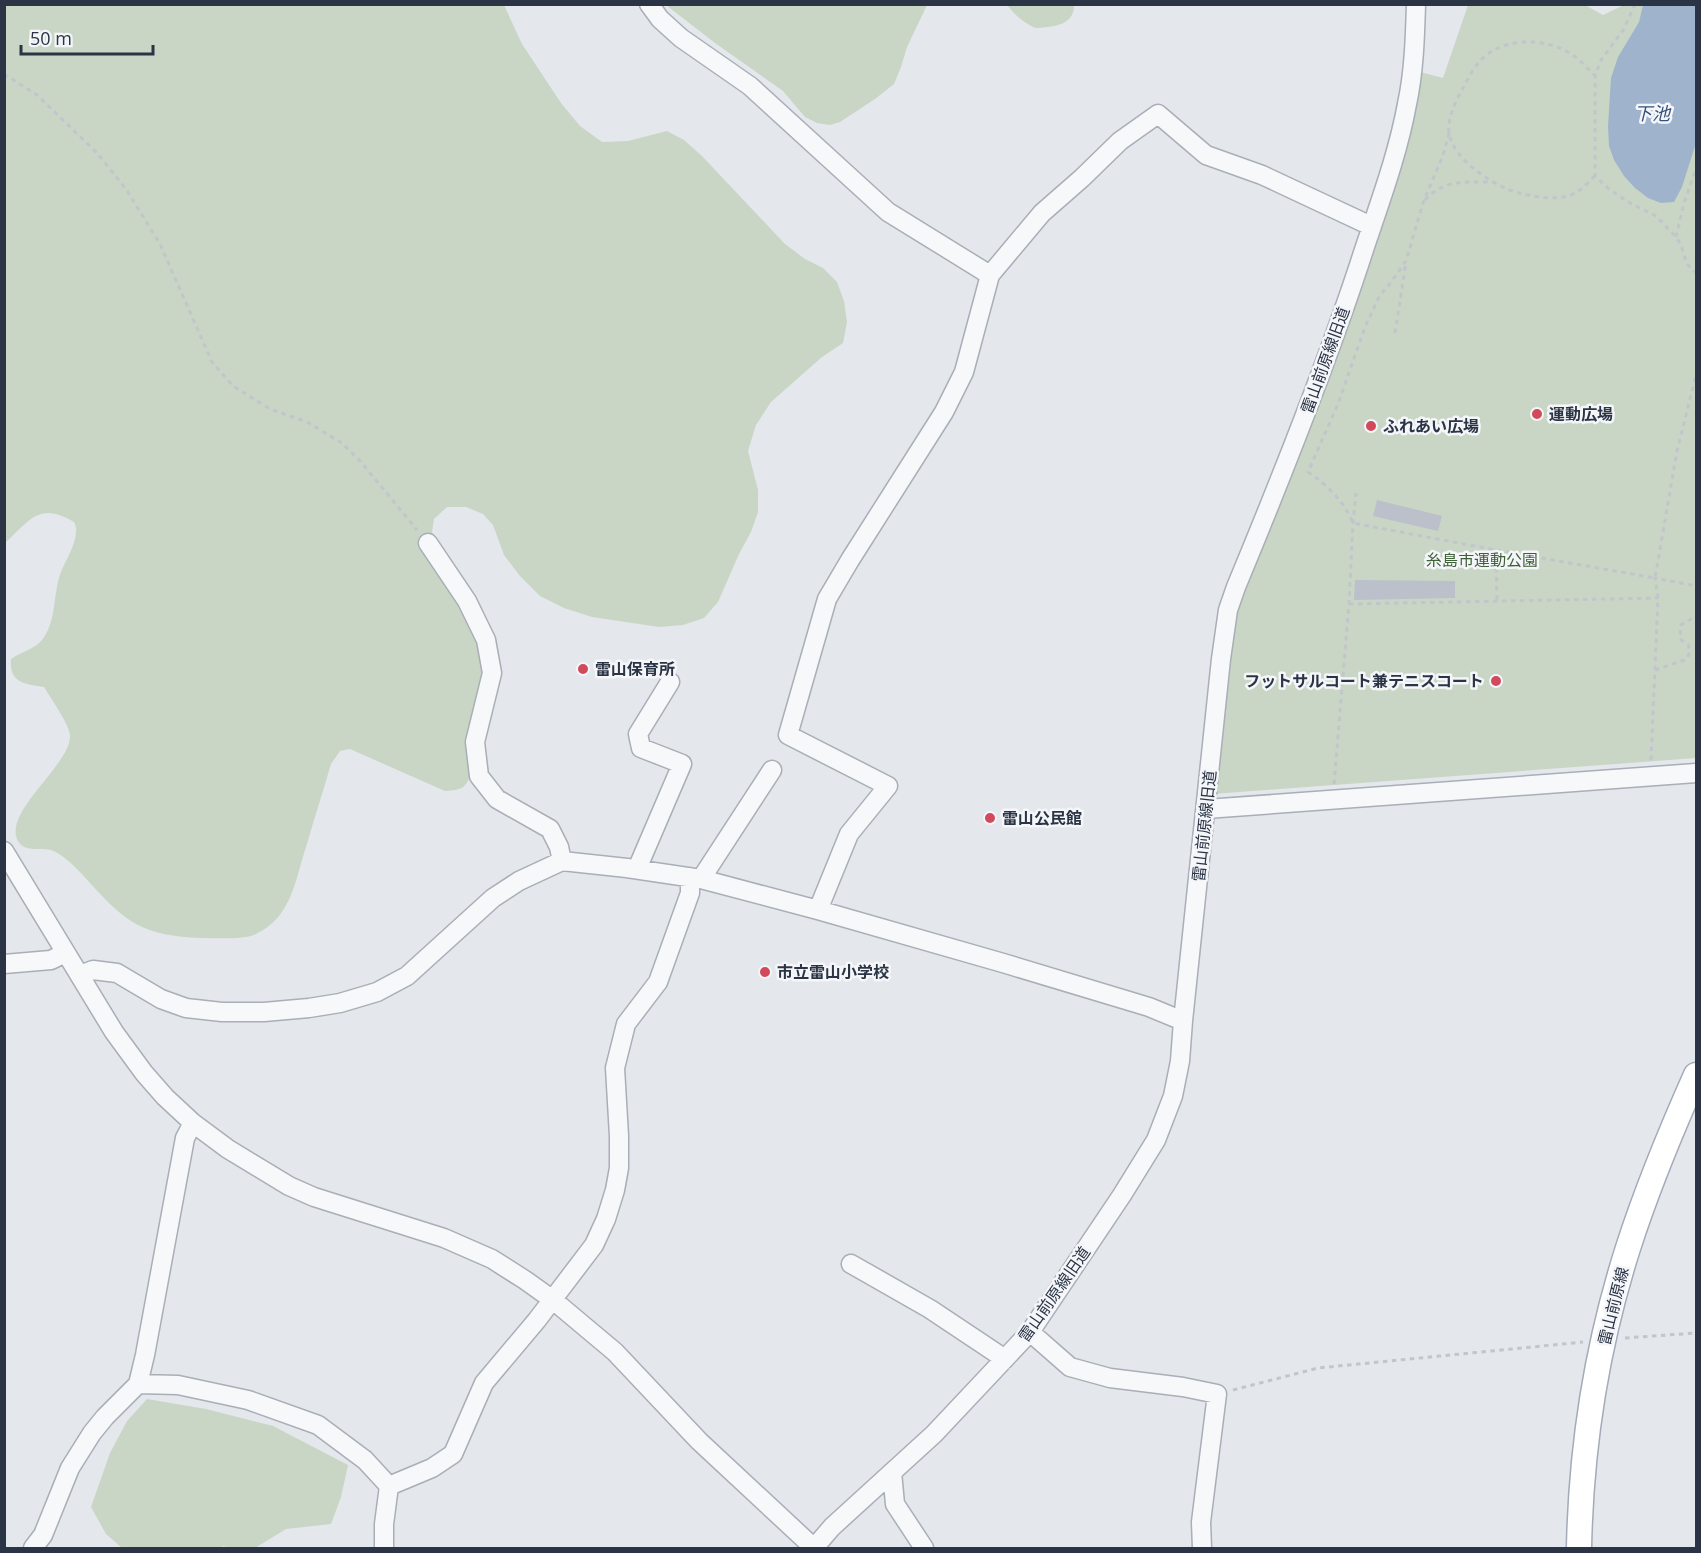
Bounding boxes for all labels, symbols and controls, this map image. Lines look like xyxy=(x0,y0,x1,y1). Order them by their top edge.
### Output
scale bar xyxy=(21,18,153,56)
text: 50 m xyxy=(30,26,72,50)
water label: 下池 xyxy=(1634,101,1672,125)
street label: 雷山前原線旧道 xyxy=(1296,304,1354,416)
place label: 運動広場 xyxy=(1549,403,1613,425)
marker: 運動広場 xyxy=(1530,407,1544,421)
place label: ふれあい広場 xyxy=(1383,415,1479,437)
marker: ふれあい広場 xyxy=(1364,419,1378,433)
park label: 糸島市運動公園 xyxy=(1426,549,1538,571)
place label: 雷山保育所 xyxy=(595,658,675,680)
marker: 雷山保育所 xyxy=(576,662,590,676)
place label: フットサルコート兼テニスコート xyxy=(1244,670,1484,692)
marker: フットサルコート兼テニスコート xyxy=(1489,674,1503,688)
street label: 雷山前原線旧道 xyxy=(1187,769,1221,883)
place label: 雷山公民館 xyxy=(1002,807,1082,829)
marker: 雷山公民館 xyxy=(983,811,997,825)
place label: 市立雷山小学校 xyxy=(777,961,889,983)
marker: 市立雷山小学校 xyxy=(758,965,772,979)
street label: 雷山前原線旧道 xyxy=(1013,1242,1095,1346)
street label: 雷山前原線 xyxy=(1593,1265,1633,1347)

